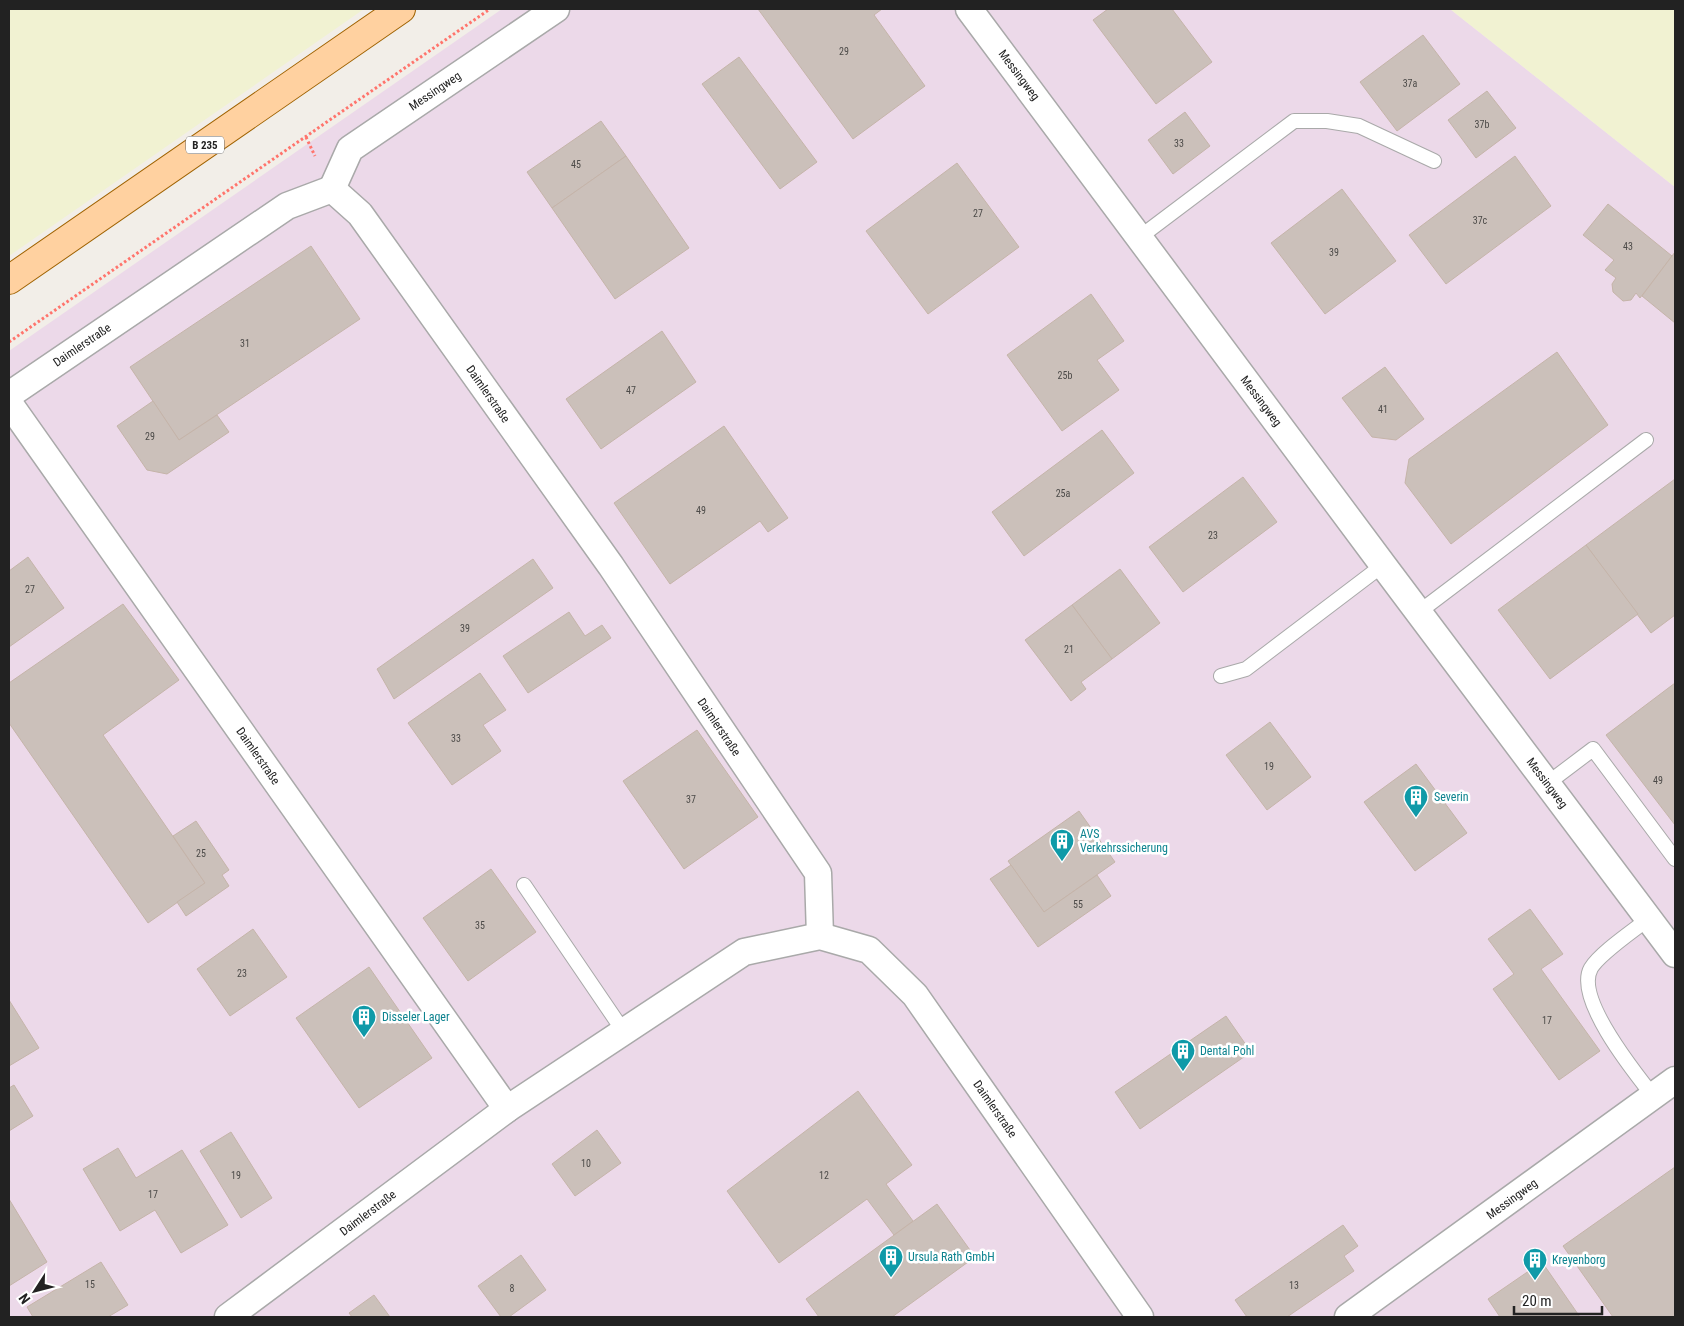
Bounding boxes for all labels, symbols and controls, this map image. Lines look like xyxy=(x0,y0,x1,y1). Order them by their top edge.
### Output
house number: 29 xyxy=(839,46,849,57)
street label: Messingweg xyxy=(996,47,1043,103)
street label: Messingweg xyxy=(406,69,464,113)
house number: 37a xyxy=(1403,78,1418,89)
house number: 37b xyxy=(1475,119,1489,130)
road number: B 235 xyxy=(186,136,224,154)
house number: 33 xyxy=(1174,138,1184,149)
house number: 45 xyxy=(571,159,581,170)
house number: 27 xyxy=(973,208,983,219)
house number: 37c xyxy=(1473,215,1488,226)
house number: 43 xyxy=(1623,241,1633,252)
house number: 39 xyxy=(1329,247,1339,258)
street label: Daimlerstraße xyxy=(51,320,114,369)
house number: 31 xyxy=(240,338,250,349)
street label: Daimlerstraße xyxy=(463,363,513,426)
house number: 25b xyxy=(1058,370,1072,381)
street label: Messingweg xyxy=(1238,373,1285,429)
house number: 47 xyxy=(626,385,636,396)
house number: 41 xyxy=(1378,404,1388,415)
house number: 29 xyxy=(145,431,155,442)
house number: 25a xyxy=(1056,488,1071,499)
house number: 49 xyxy=(696,505,706,516)
house number: 23 xyxy=(1208,530,1218,541)
house number: 27 xyxy=(25,584,35,595)
house number: 39 xyxy=(460,623,470,634)
house number: 21 xyxy=(1064,644,1074,655)
street label: Daimlerstraße xyxy=(695,696,744,759)
street label: Daimlerstraße xyxy=(233,725,283,788)
house number: 33 xyxy=(451,733,461,744)
street label: Messingweg xyxy=(1524,755,1571,811)
house number: 19 xyxy=(1264,761,1274,772)
house number: 49 xyxy=(1653,775,1663,786)
building icon: Severin xyxy=(1403,784,1429,818)
place label: Severin xyxy=(1434,790,1469,804)
house number: 37 xyxy=(686,794,696,805)
place label: AVS Verkehrssicherung xyxy=(1080,827,1168,855)
building icon: AVS Verkehrssicherung xyxy=(1049,828,1075,862)
house number: 25 xyxy=(196,848,206,859)
house number: 55 xyxy=(1073,899,1083,910)
house number: 35 xyxy=(475,920,485,931)
house number: 23 xyxy=(237,968,247,979)
building icon: Disseler Lager xyxy=(351,1004,377,1038)
place label: Disseler Lager xyxy=(382,1010,450,1024)
house number: 17 xyxy=(1542,1015,1552,1026)
building icon: Dental Pohl xyxy=(1170,1038,1196,1072)
place label: Dental Pohl xyxy=(1200,1044,1254,1058)
street label: Daimlerstraße xyxy=(970,1078,1020,1141)
house number: 10 xyxy=(581,1158,591,1169)
house number: 19 xyxy=(231,1170,241,1181)
house number: 12 xyxy=(819,1170,829,1181)
street label: Messingweg xyxy=(1484,1176,1540,1222)
street label: Daimlerstraße xyxy=(337,1187,399,1239)
house number: 17 xyxy=(148,1189,158,1200)
building icon: Ursula Rath GmbH xyxy=(878,1244,904,1278)
building icon: Kreyenborg xyxy=(1522,1247,1548,1281)
place label: Ursula Rath GmbH xyxy=(908,1250,995,1264)
place label: Kreyenborg xyxy=(1552,1253,1605,1267)
north arrow xyxy=(10,1266,60,1316)
house number: 15 xyxy=(85,1279,95,1290)
house number: 13 xyxy=(1289,1280,1299,1291)
house number: 8 xyxy=(510,1283,515,1294)
scale bar xyxy=(1514,1284,1602,1316)
text: N xyxy=(15,1290,33,1307)
text: 20 m xyxy=(1522,1292,1552,1310)

